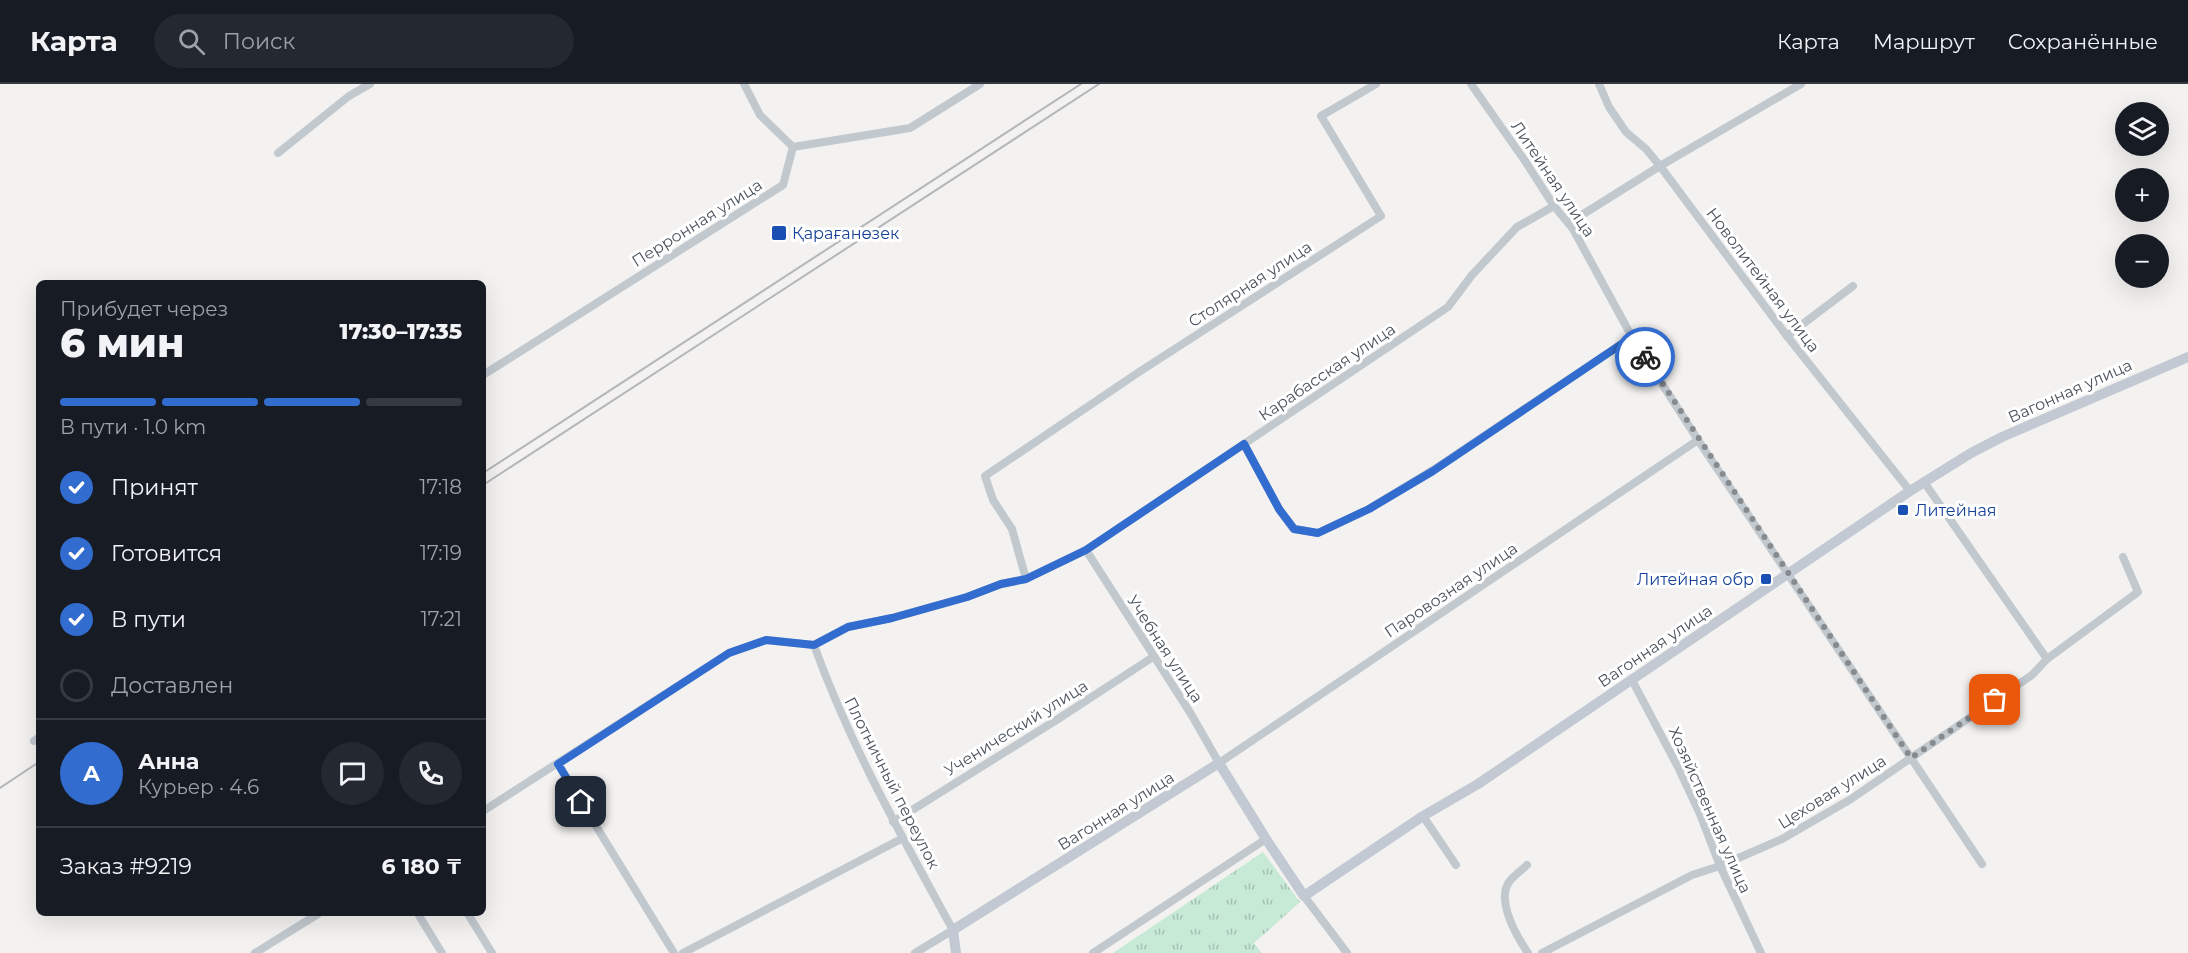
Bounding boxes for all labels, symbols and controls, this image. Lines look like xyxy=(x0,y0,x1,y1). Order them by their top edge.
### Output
search box xyxy=(154,14,574,68)
text: Карта xyxy=(30,24,118,58)
icon: search xyxy=(175,25,208,58)
text: Поиск xyxy=(223,28,295,55)
text: Карта xyxy=(1777,29,1840,54)
text: Маршрут xyxy=(1873,29,1975,54)
text: Сохранённые xyxy=(2008,29,2158,54)
map controls xyxy=(2115,102,2169,288)
button: layers xyxy=(2115,102,2169,156)
street label: Литейная улица xyxy=(1507,117,1599,241)
button: + xyxy=(2115,168,2169,222)
street label: Перронная улица xyxy=(628,175,766,271)
street label: Новолитейная улица xyxy=(1702,204,1824,356)
marker: Қарағанөзек xyxy=(770,224,788,242)
place label: Қарағанөзек xyxy=(792,224,900,243)
button: − xyxy=(2115,234,2169,288)
street label: Столярная улица xyxy=(1185,237,1315,331)
text: Прибудет через xyxy=(60,297,228,321)
text: 17:30–17:35 xyxy=(340,318,462,345)
text: 6 мин xyxy=(60,319,184,367)
street label: Карабасская улица xyxy=(1255,319,1399,425)
courier xyxy=(1615,327,1675,387)
icon: bike xyxy=(1629,341,1662,374)
street label: Вагонная улица xyxy=(2005,355,2135,427)
text: В пути · 1.0 km xyxy=(60,415,206,439)
icon: check xyxy=(60,471,93,504)
text: Принят xyxy=(111,474,198,501)
text: 17:18 xyxy=(419,475,462,499)
place label: Литейная xyxy=(1915,501,1996,520)
marker: Литейная xyxy=(1896,503,1910,517)
icon: check xyxy=(60,537,93,570)
street label: Паровозная улица xyxy=(1381,538,1521,642)
text: Готовится xyxy=(111,540,222,567)
text: 17:19 xyxy=(420,541,462,565)
place label: Литейная обр xyxy=(1637,570,1754,589)
marker: Литейная обр xyxy=(1759,572,1773,586)
street label: Учебная улица xyxy=(1123,592,1207,706)
street label: Вагонная улица xyxy=(1594,601,1716,691)
icon: check xyxy=(60,603,93,636)
text: В пути xyxy=(111,606,186,633)
text: 17:21 xyxy=(421,607,462,631)
text: Доставлен xyxy=(111,672,233,699)
pin xyxy=(1969,674,2020,725)
street label: Ученический улица xyxy=(941,676,1091,780)
icon: bag xyxy=(1978,683,2011,716)
street label: Плотничный переулок xyxy=(840,694,944,873)
street label: Хозяйственная улица xyxy=(1665,724,1755,896)
button: chat xyxy=(321,742,384,805)
button: phone xyxy=(399,742,462,805)
text: Анна xyxy=(138,748,199,775)
street label: Цеховая улица xyxy=(1774,751,1890,833)
text: А xyxy=(83,760,100,787)
street label: Вагонная улица xyxy=(1054,768,1178,854)
text: Курьер · 4.6 xyxy=(138,775,259,799)
pin xyxy=(555,776,606,827)
icon: home xyxy=(564,785,597,818)
text: Заказ #9219 xyxy=(60,853,192,880)
text: 6 180 ₸ xyxy=(381,853,462,880)

